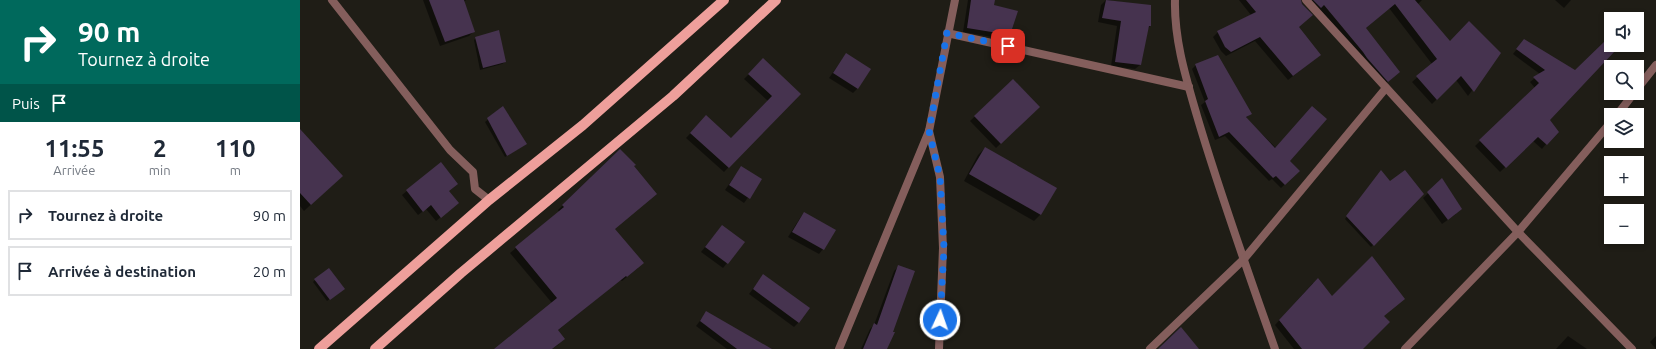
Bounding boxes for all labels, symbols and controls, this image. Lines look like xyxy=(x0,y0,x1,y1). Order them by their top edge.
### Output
map controls xyxy=(1604,12,1644,244)
button: sound xyxy=(1604,12,1644,52)
icon: right xyxy=(12,16,64,68)
text: 90 m xyxy=(78,16,140,47)
pin xyxy=(991,29,1025,63)
icon: arrive xyxy=(997,35,1019,57)
text: Tournez à droite xyxy=(78,49,210,69)
button: search xyxy=(1604,60,1644,100)
icon: arrive xyxy=(48,92,70,114)
text: Puis xyxy=(12,95,40,112)
button: layers xyxy=(1604,108,1644,148)
text: 11:55 xyxy=(44,135,104,162)
text: 2 xyxy=(153,135,166,162)
text: 110 xyxy=(215,135,256,162)
button: + xyxy=(1604,156,1644,196)
text: Arrivée xyxy=(53,163,95,177)
text: min xyxy=(149,163,171,177)
text: m xyxy=(230,163,241,177)
icon: right xyxy=(14,204,36,226)
button: − xyxy=(1604,204,1644,244)
text: Tournez à droite xyxy=(48,207,163,224)
text: 90 m xyxy=(253,207,286,224)
icon: arrive xyxy=(14,260,36,282)
text: Arrivée à destination xyxy=(48,263,196,280)
text: 20 m xyxy=(253,263,286,280)
position arrow xyxy=(919,299,961,341)

